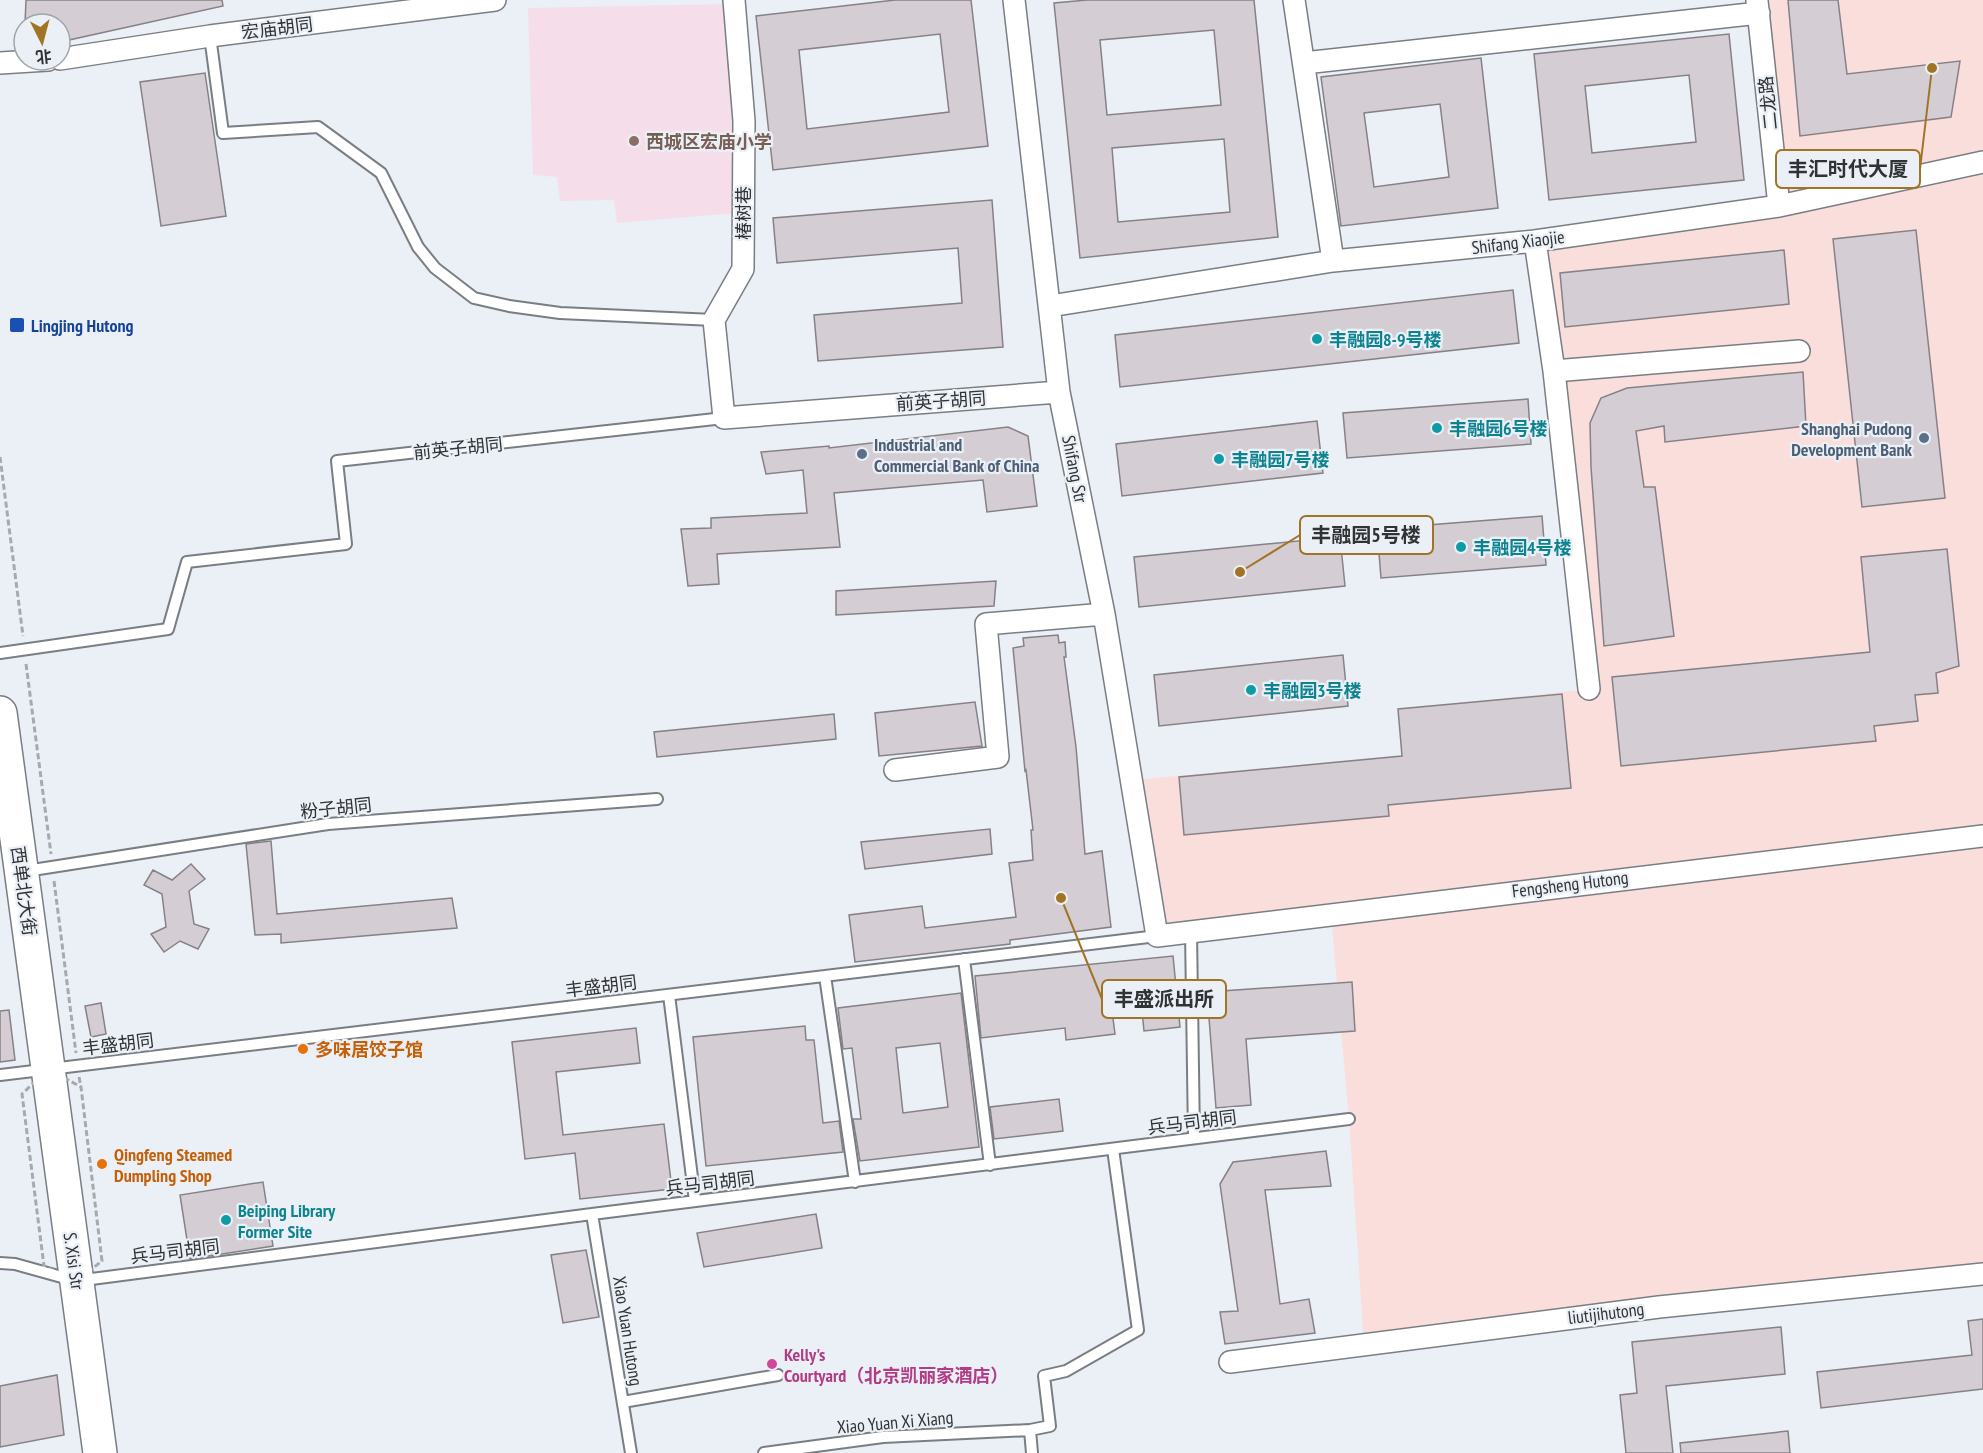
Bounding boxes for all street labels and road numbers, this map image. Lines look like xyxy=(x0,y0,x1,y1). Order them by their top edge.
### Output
street label: 宏庙胡同 xyxy=(240,12,314,44)
street label: 二龙路 xyxy=(1754,75,1782,131)
street label: 椿树巷 xyxy=(732,186,755,240)
street label: Shifang Xiaojie xyxy=(1470,225,1566,259)
street label: 前英子胡同 xyxy=(895,386,987,416)
street label: 前英子胡同 xyxy=(412,432,504,464)
street label: Shifang Str xyxy=(1057,433,1093,505)
street label: 粉子胡同 xyxy=(299,793,373,823)
street label: 西单北大街 xyxy=(6,845,42,937)
street label: Fengsheng Hutong xyxy=(1510,865,1630,903)
street label: 丰盛胡同 xyxy=(564,970,638,1002)
street label: 丰盛胡同 xyxy=(81,1028,155,1060)
street label: 兵马司胡同 xyxy=(1146,1105,1238,1139)
street label: 兵马司胡同 xyxy=(664,1166,756,1200)
street label: S. Xisi Str xyxy=(59,1231,89,1291)
street label: 兵马司胡同 xyxy=(129,1234,221,1268)
street label: Xiao Yuan Hutong xyxy=(608,1274,648,1388)
street label: liutijihutong xyxy=(1567,1297,1645,1329)
street label: Xiao Yuan Xi Xiang xyxy=(836,1405,954,1439)

